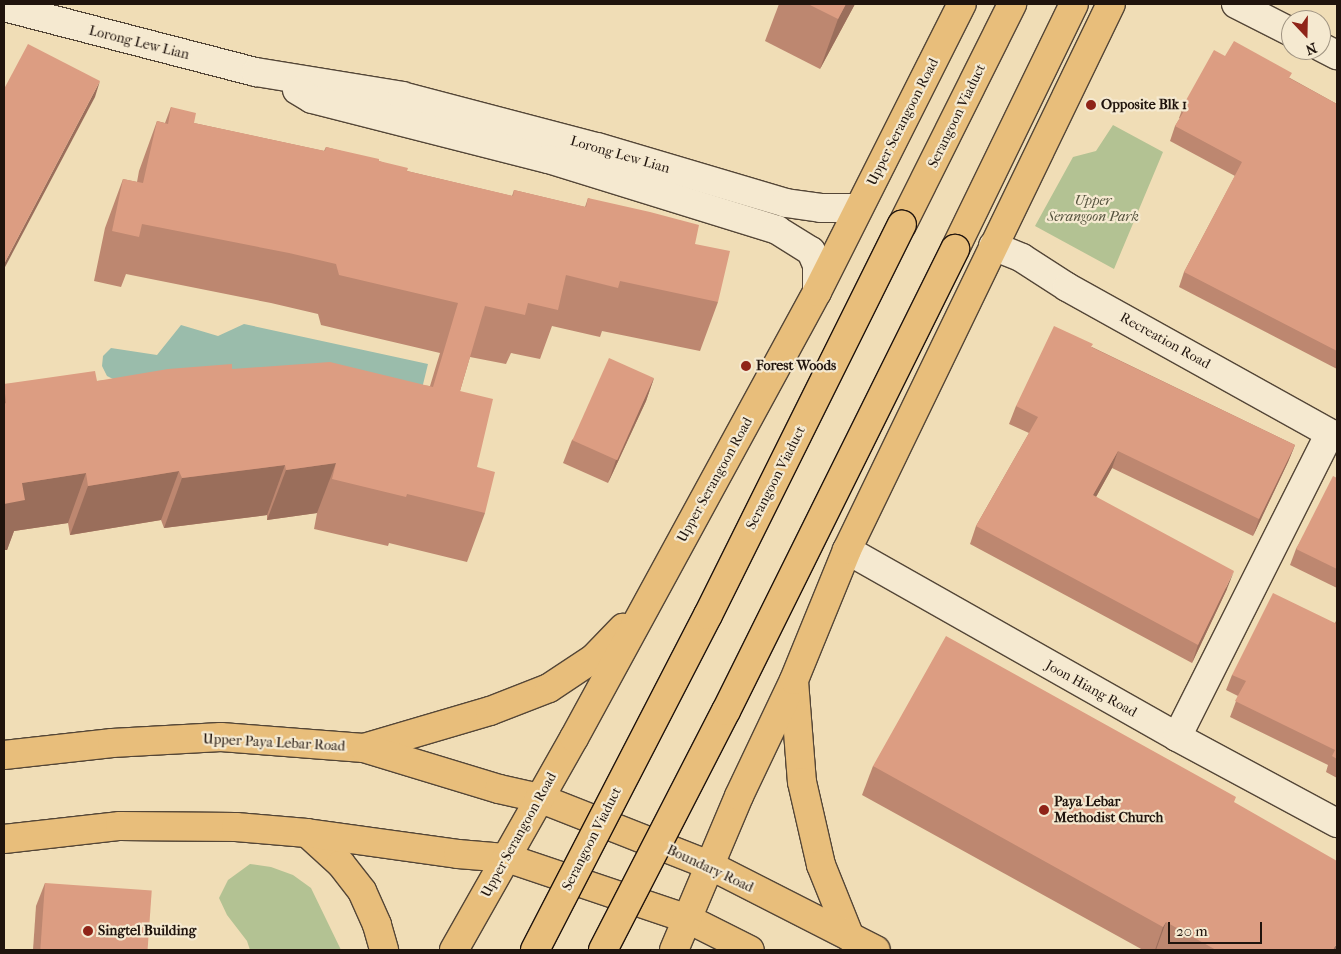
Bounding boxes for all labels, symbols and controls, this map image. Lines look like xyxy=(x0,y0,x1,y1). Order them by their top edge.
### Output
north arrow xyxy=(1281,10,1331,60)
street label: Lorong Lew Lian xyxy=(87,22,191,64)
text: N xyxy=(1303,39,1319,58)
street label: Upper Serangoon Road xyxy=(864,56,942,188)
street label: Serangoon Viaduct xyxy=(925,61,989,171)
place label: Opposite Blk 1 xyxy=(1101,97,1187,113)
marker: Opposite Blk 1 xyxy=(1085,99,1097,111)
street label: Lorong Lew Lian xyxy=(568,133,672,177)
park label: Upper Serangoon Park xyxy=(1047,193,1139,226)
street label: Recreation Road xyxy=(1117,309,1213,373)
place label: Forest Woods xyxy=(756,358,836,374)
marker: Forest Woods xyxy=(740,360,752,372)
street label: Upper Serangoon Road xyxy=(674,414,756,546)
street label: Serangoon Viaduct xyxy=(743,424,809,532)
street label: Joon Hiang Road xyxy=(1042,657,1140,721)
street label: Upper Paya Lebar Road xyxy=(202,731,346,755)
street label: Upper Serangoon Road xyxy=(478,769,560,901)
street label: Serangoon Viaduct xyxy=(559,785,625,893)
place label: Paya Lebar Methodist Church xyxy=(1054,794,1163,826)
marker: Paya Lebar Methodist Church xyxy=(1038,804,1050,816)
street label: Boundary Road xyxy=(664,842,756,896)
scale bar xyxy=(1171,912,1265,944)
text: 20 m xyxy=(1176,922,1208,940)
place label: Singtel Building xyxy=(98,923,196,939)
marker: Singtel Building xyxy=(82,925,94,937)

